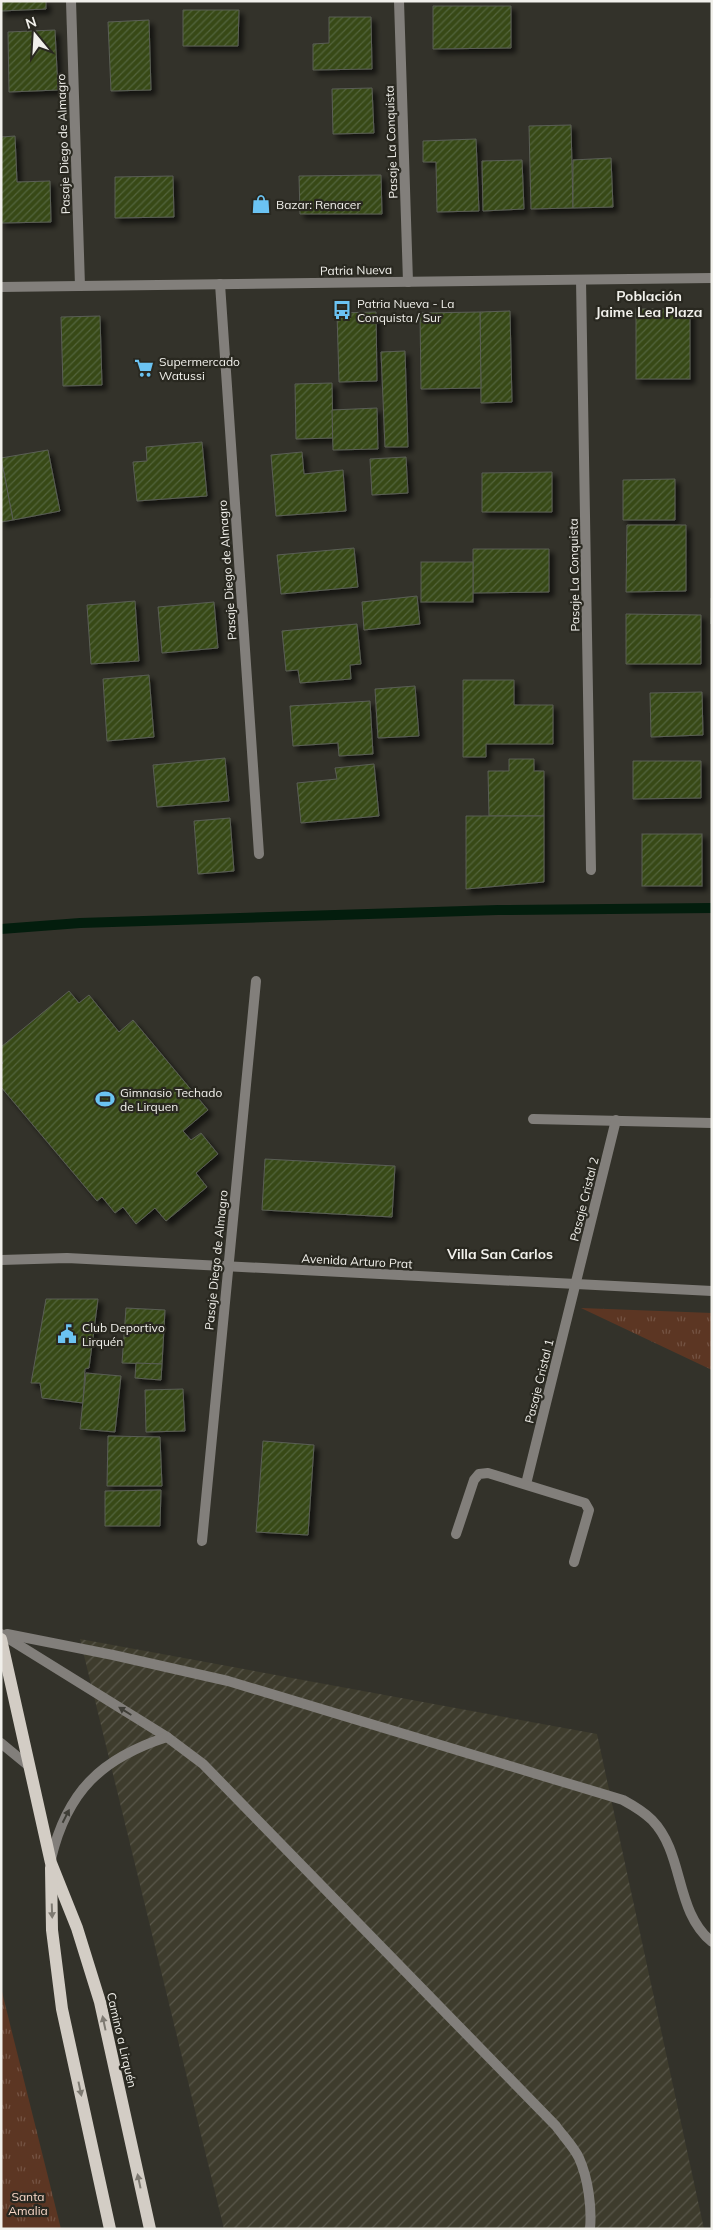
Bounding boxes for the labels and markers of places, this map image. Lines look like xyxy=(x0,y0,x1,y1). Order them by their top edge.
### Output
shop icon: Bazar: Renacer xyxy=(250,193,272,215)
place label: Bazar: Renacer xyxy=(276,197,361,212)
place label: Patria Nueva - La Conquista / Sur xyxy=(357,296,454,325)
bus stop icon: Patria Nueva - La Conquista / Sur xyxy=(331,299,353,321)
place label: Supermercado Watussi xyxy=(159,354,240,383)
supermarket icon: Supermercado Watussi xyxy=(133,357,155,379)
place label: Gimnasio Techado de Lirquen xyxy=(120,1085,222,1114)
sports icon: Gimnasio Techado de Lirquen xyxy=(94,1088,116,1110)
place label: Club Deportivo Lirquén xyxy=(82,1320,165,1349)
public building icon: Club Deportivo Lirquén xyxy=(56,1323,78,1345)

